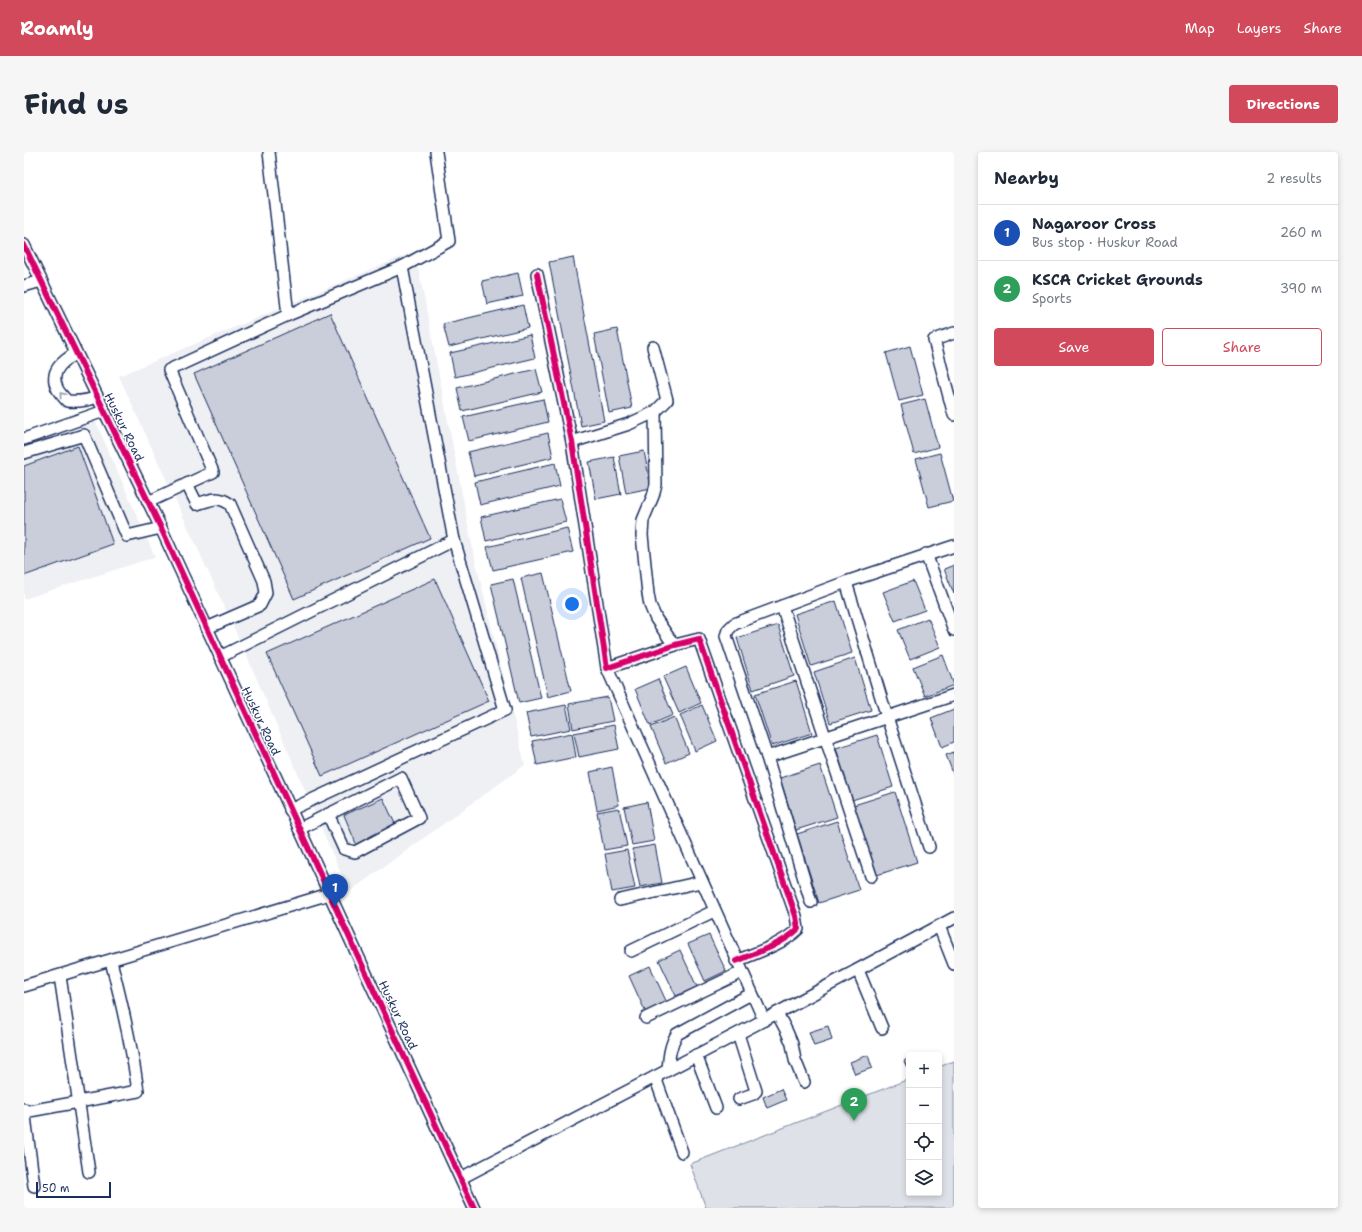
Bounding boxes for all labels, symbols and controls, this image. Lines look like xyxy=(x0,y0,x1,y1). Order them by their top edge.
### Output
text: Roamly xyxy=(20,16,94,41)
text: Map xyxy=(1185,19,1215,37)
text: Layers xyxy=(1237,19,1281,37)
text: Share xyxy=(1303,19,1342,37)
text: Find us xyxy=(24,85,129,123)
button: Directions xyxy=(1229,85,1338,123)
text: Nearby xyxy=(994,167,1059,189)
text: 2 results xyxy=(1266,170,1322,187)
text: Nagaroor Cross xyxy=(1032,214,1156,234)
text: 1 xyxy=(1004,224,1010,241)
text: 260 m xyxy=(1280,224,1322,241)
text: Bus stop · Huskur Road xyxy=(1032,234,1178,251)
text: KSCA Cricket Grounds xyxy=(1032,270,1203,290)
text: 2 xyxy=(1002,280,1012,297)
text: 390 m xyxy=(1280,280,1322,297)
text: Sports xyxy=(1032,290,1072,307)
button: Save xyxy=(994,328,1154,366)
button: Share xyxy=(1162,328,1322,366)
street label: Huskur Road xyxy=(100,390,148,464)
one-way arrow xyxy=(59,392,66,399)
your location xyxy=(562,594,582,614)
street label: Huskur Road xyxy=(238,684,284,759)
pin: 1 xyxy=(322,874,348,907)
street label: Huskur Road xyxy=(375,978,421,1053)
map controls xyxy=(906,1052,942,1196)
button: + xyxy=(906,1052,942,1088)
pin: 2 xyxy=(841,1088,867,1121)
button: − xyxy=(906,1088,942,1124)
button: locate xyxy=(906,1124,942,1160)
button: layers xyxy=(906,1160,942,1196)
scale bar xyxy=(36,1180,111,1199)
text: 50 m xyxy=(42,1181,70,1196)

